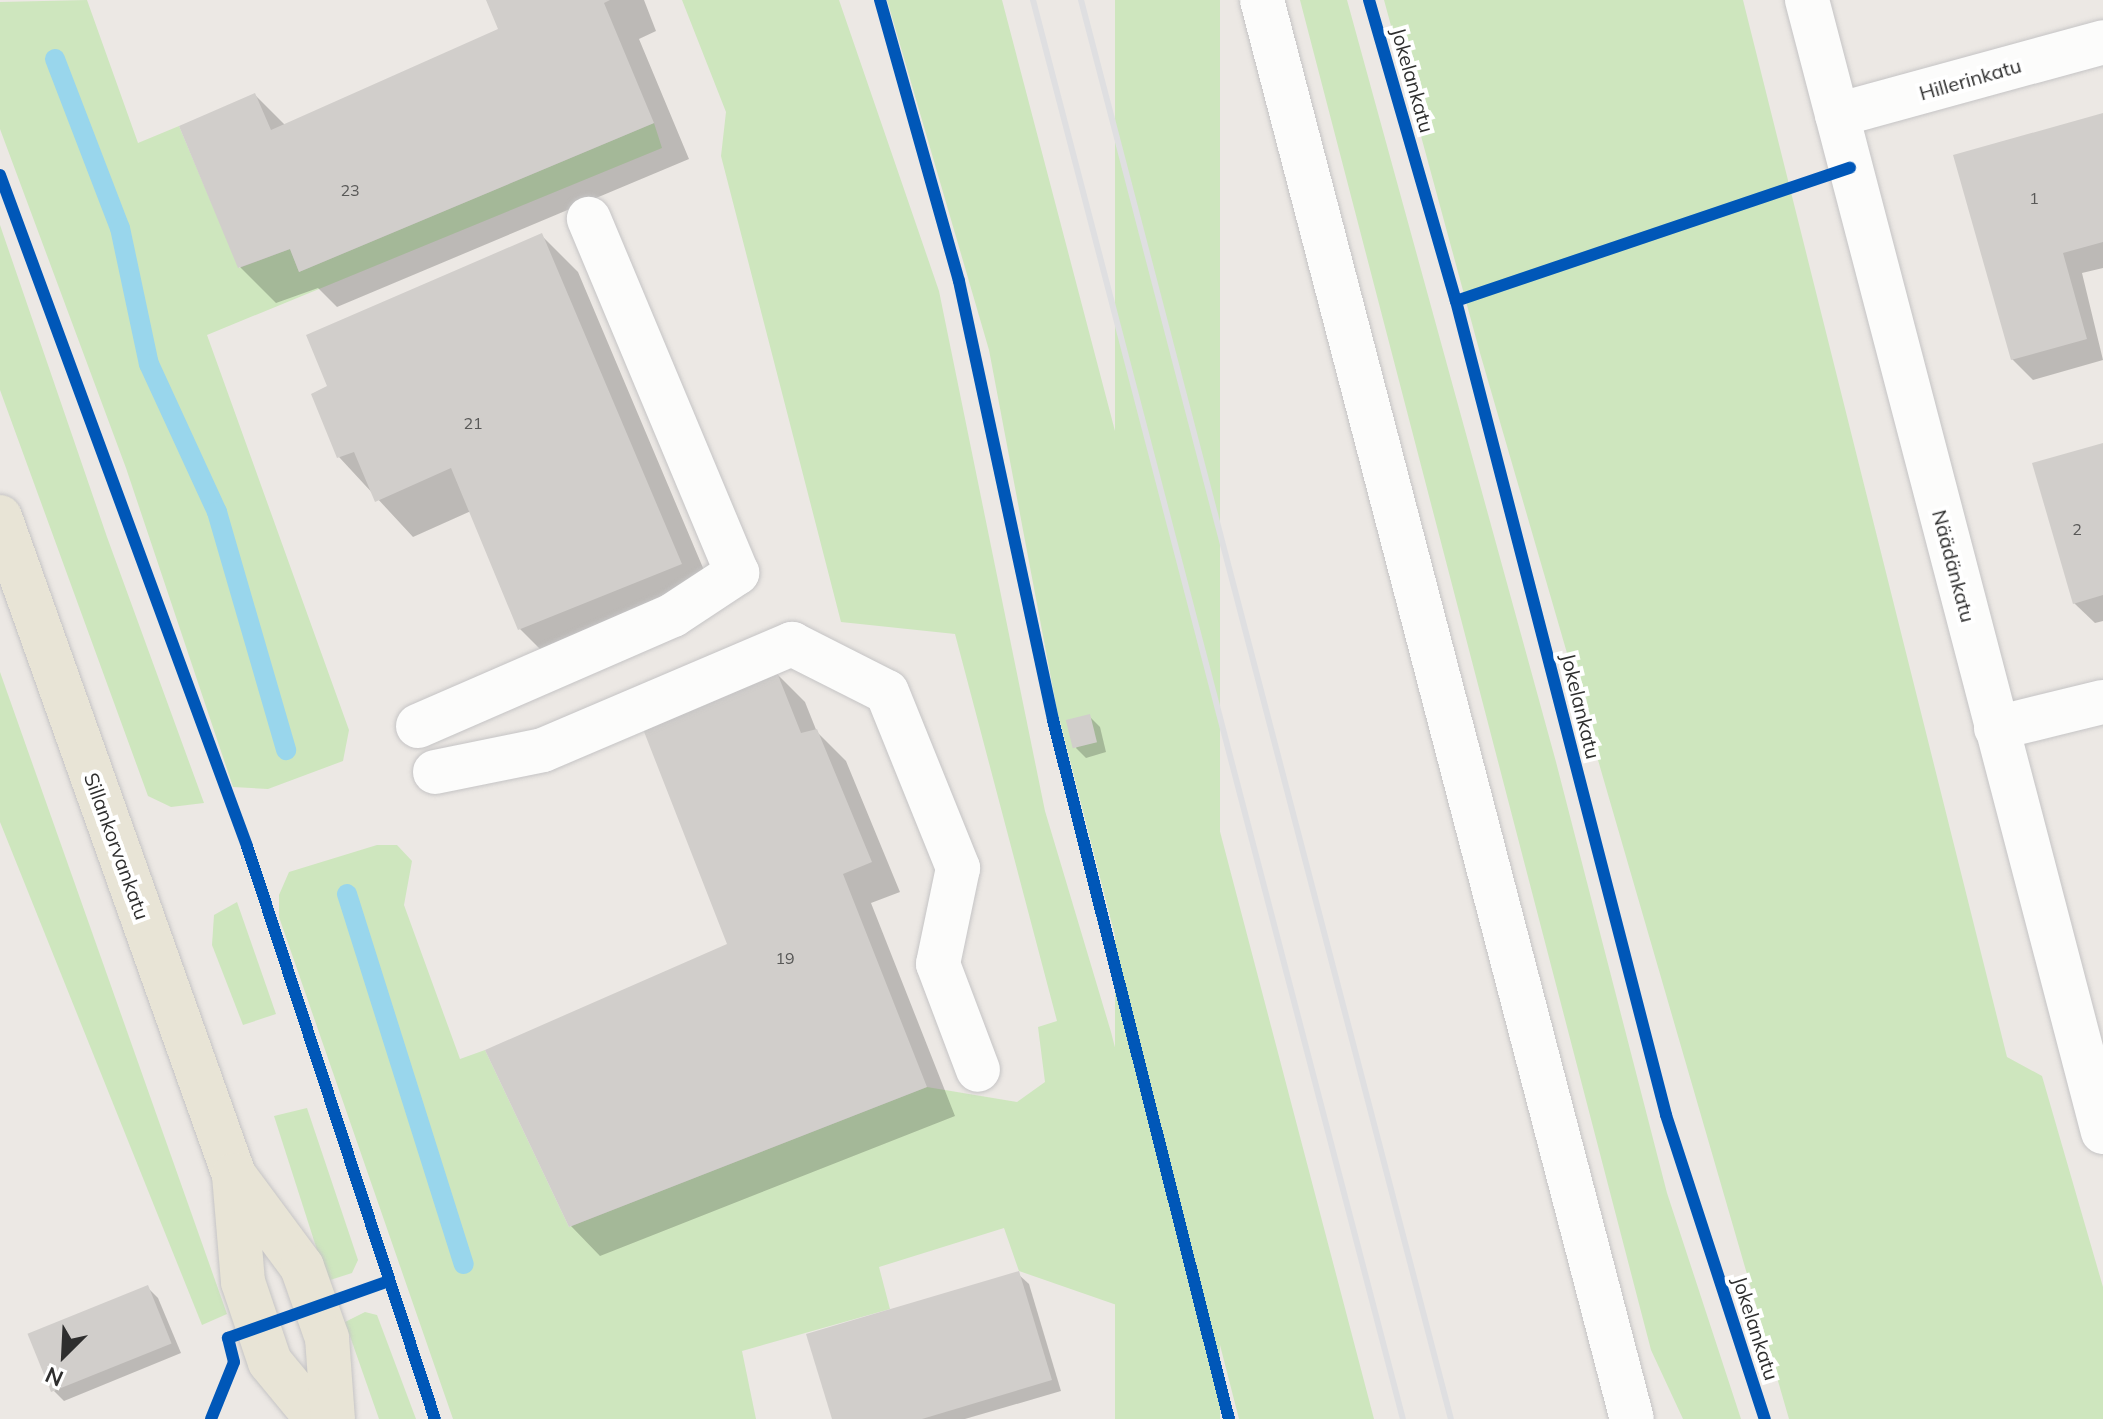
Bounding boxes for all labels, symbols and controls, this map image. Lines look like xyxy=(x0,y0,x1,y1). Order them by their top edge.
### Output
street label: Jokelankatu xyxy=(1387,25,1439,135)
street label: Hillerinkatu xyxy=(1916,53,2024,105)
house number: 23 xyxy=(340,180,360,200)
house number: 1 xyxy=(2029,188,2039,208)
house number: 21 xyxy=(463,413,483,433)
street label: Näädänkatu xyxy=(1927,507,1981,625)
house number: 2 xyxy=(2072,519,2082,539)
street label: Jokelankatu xyxy=(1556,651,1606,761)
street label: Sillankorvankatu xyxy=(79,769,155,923)
house number: 19 xyxy=(775,948,795,968)
street label: Jokelankatu xyxy=(1728,1273,1784,1383)
north arrow xyxy=(24,1315,104,1395)
text: N xyxy=(41,1361,68,1393)

